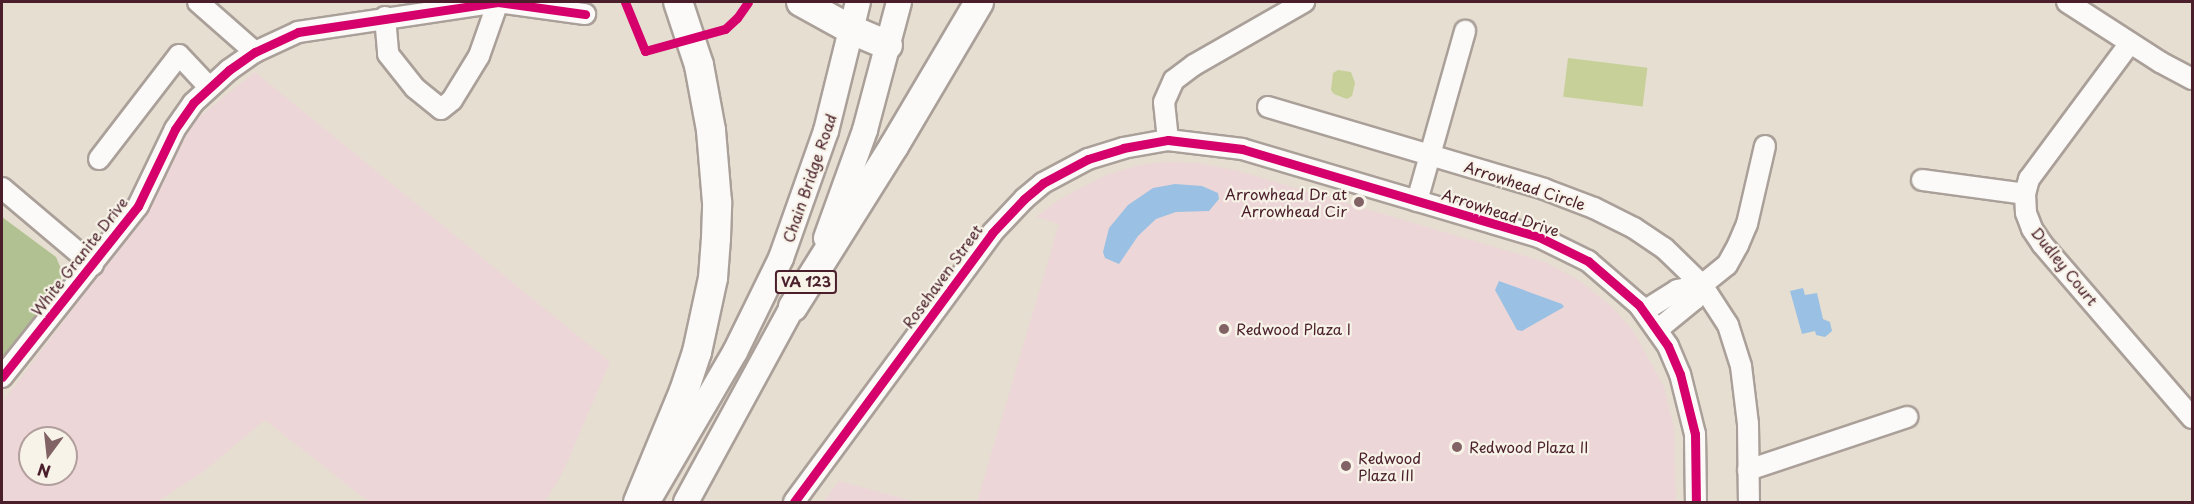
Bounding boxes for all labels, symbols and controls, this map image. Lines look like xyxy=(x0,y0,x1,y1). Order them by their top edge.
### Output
street label: Chain Bridge Road xyxy=(779,112,839,244)
street label: Arrowhead Circle xyxy=(1462,157,1588,213)
place label: Arrowhead Dr at Arrowhead Cir xyxy=(1224,184,1347,219)
street label: Arrowhead Drive xyxy=(1440,185,1562,239)
street label: White Granite Drive xyxy=(27,193,131,319)
marker: Arrowhead Dr at Arrowhead Cir xyxy=(1352,195,1366,209)
street label: Rosehaven Street xyxy=(898,220,986,332)
street label: Dudley Court xyxy=(2028,223,2102,309)
road number: VA 123 xyxy=(774,271,838,293)
place label: Redwood Plaza I xyxy=(1236,320,1352,338)
marker: Redwood Plaza I xyxy=(1217,322,1231,336)
north arrow xyxy=(18,426,78,486)
place label: Redwood Plaza II xyxy=(1469,438,1590,456)
marker: Redwood Plaza II xyxy=(1450,440,1464,454)
place label: Redwood Plaza III xyxy=(1358,448,1421,483)
text: N xyxy=(35,458,53,485)
marker: Redwood Plaza III xyxy=(1339,459,1353,473)

